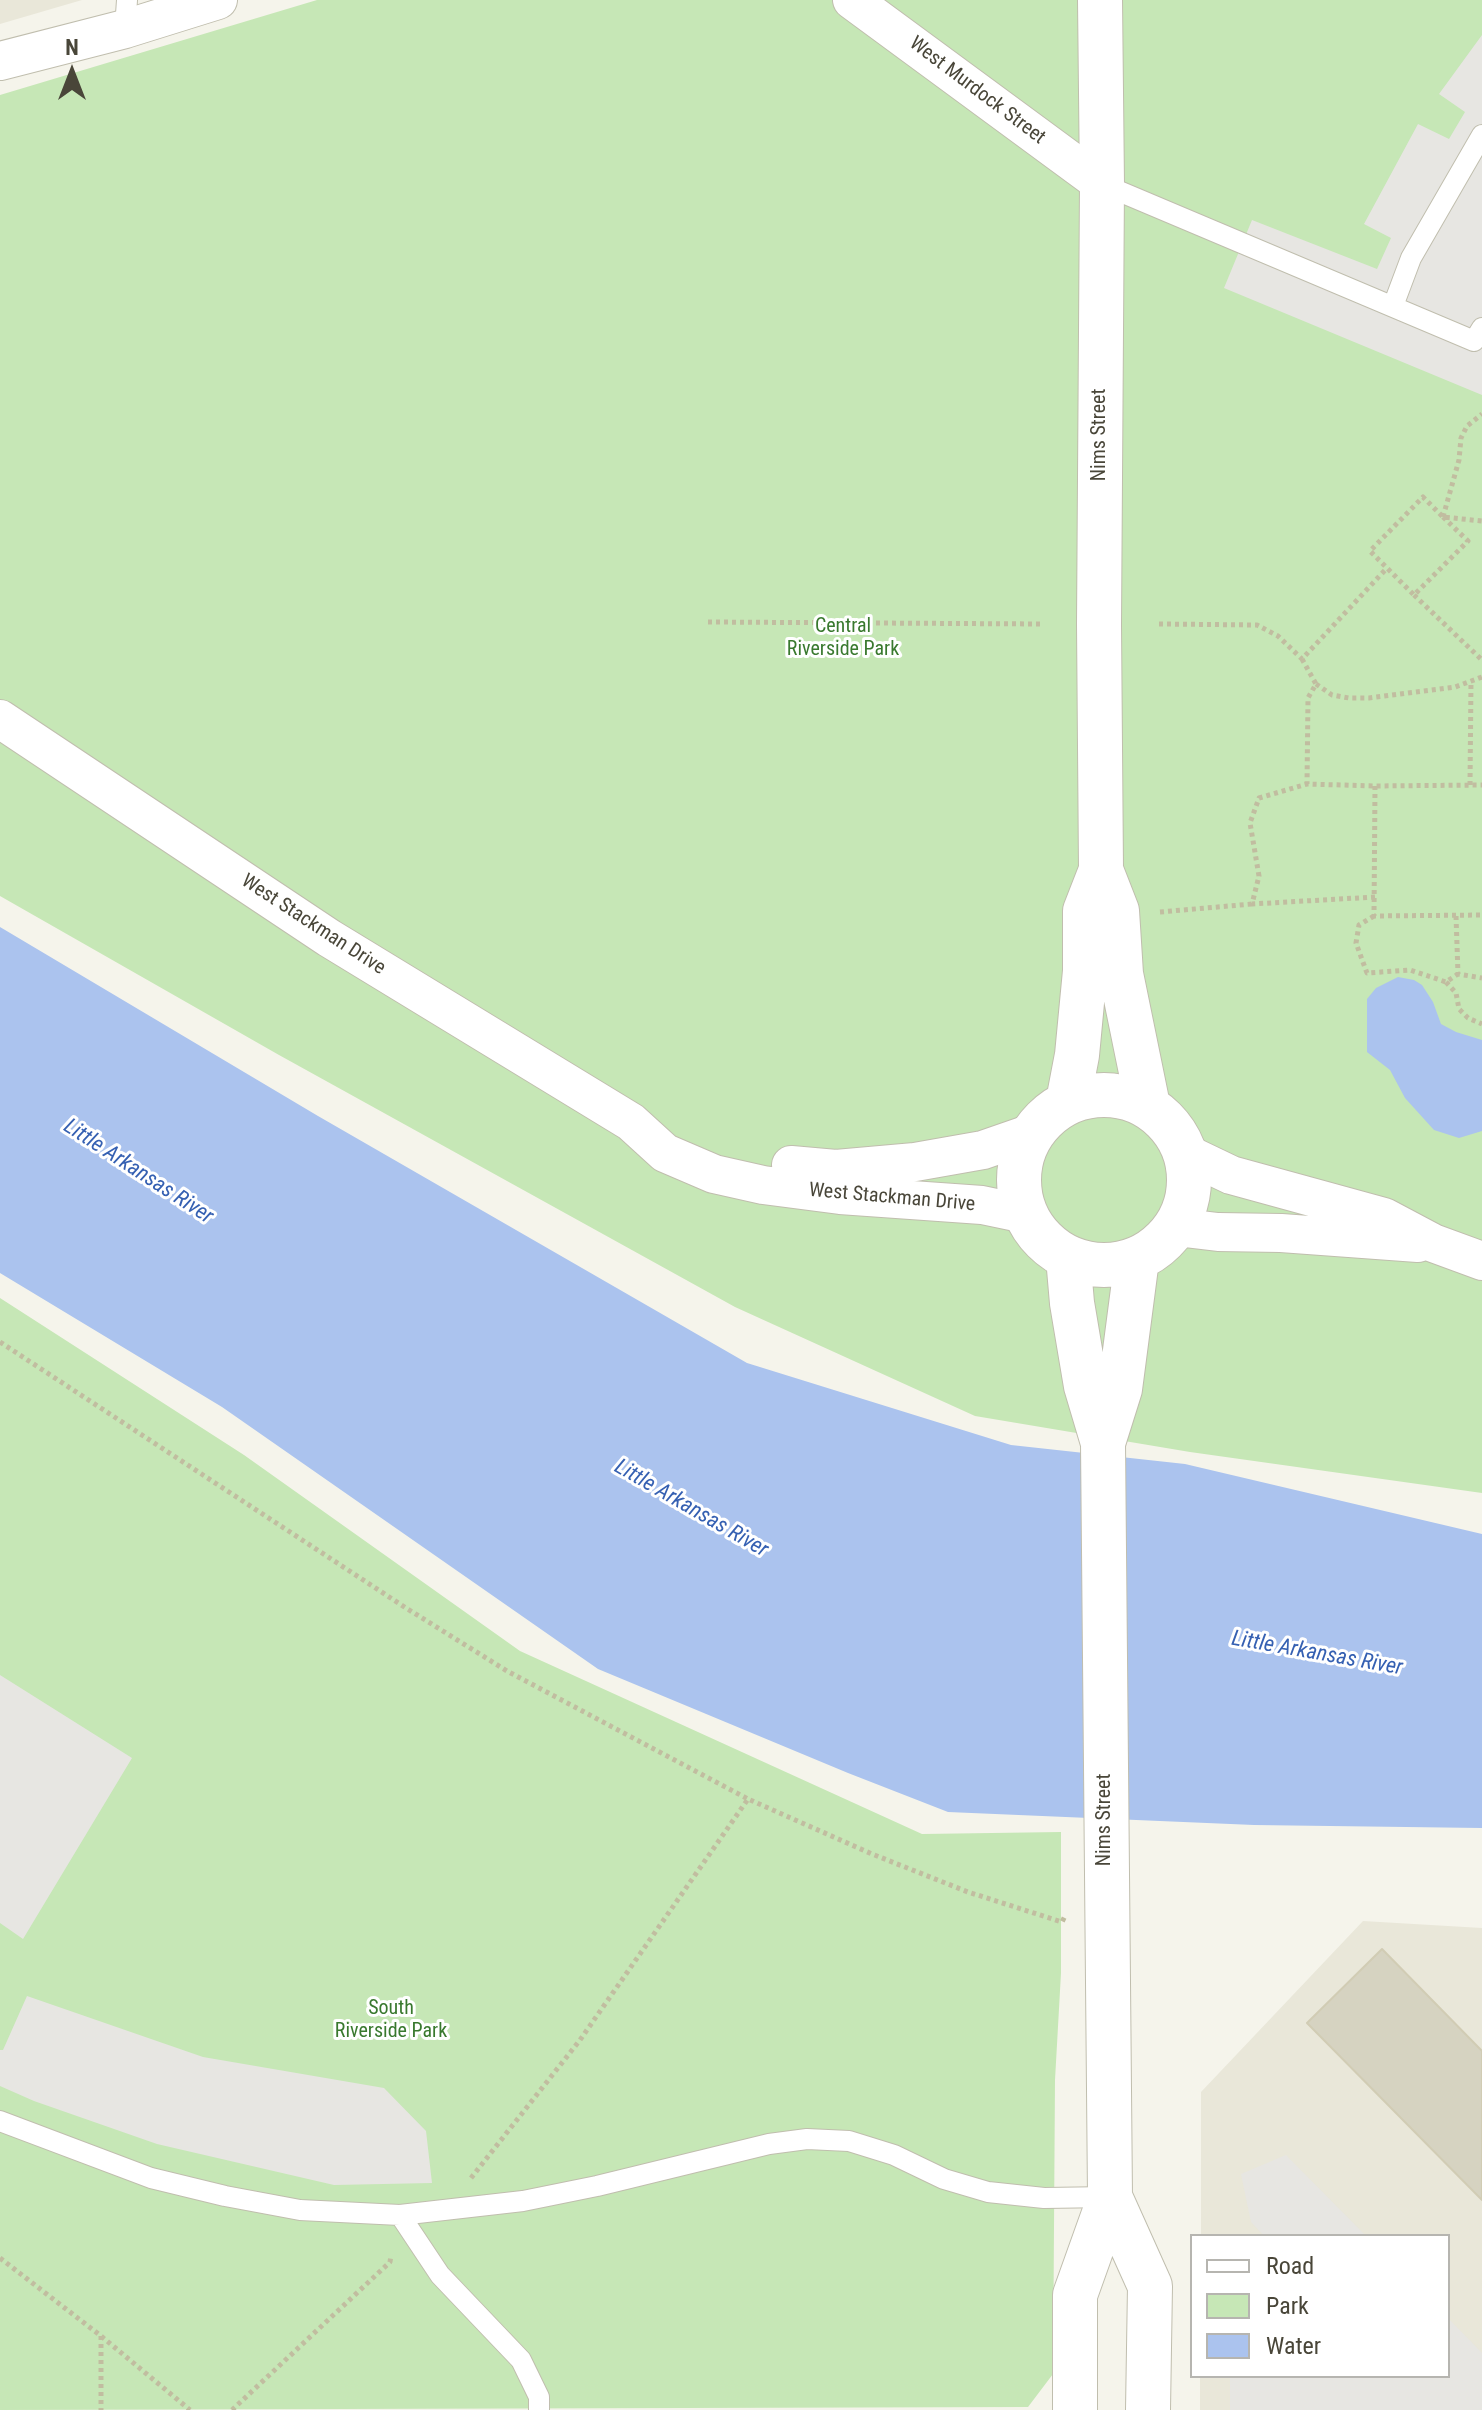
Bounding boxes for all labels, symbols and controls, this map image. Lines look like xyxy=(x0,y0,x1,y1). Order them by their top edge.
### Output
north arrow xyxy=(32,32,112,112)
street label: West Murdock Street xyxy=(904,32,1050,150)
text: N xyxy=(65,35,79,60)
street label: Nims Street xyxy=(1088,389,1112,481)
park label: Central Riverside Park xyxy=(787,615,899,662)
street label: West Stackman Drive xyxy=(236,869,390,981)
water label: Little Arkansas River xyxy=(58,1114,218,1230)
street label: West Stackman Drive xyxy=(808,1179,976,1217)
water label: Little Arkansas River xyxy=(609,1454,773,1564)
water label: Little Arkansas River xyxy=(1230,1626,1404,1682)
street label: Nims Street xyxy=(1093,1774,1117,1866)
park label: South Riverside Park xyxy=(335,1997,447,2044)
legend xyxy=(1190,2234,1450,2378)
text: Road xyxy=(1266,2252,1314,2280)
text: Park xyxy=(1266,2292,1309,2320)
text: Water xyxy=(1266,2332,1321,2360)

